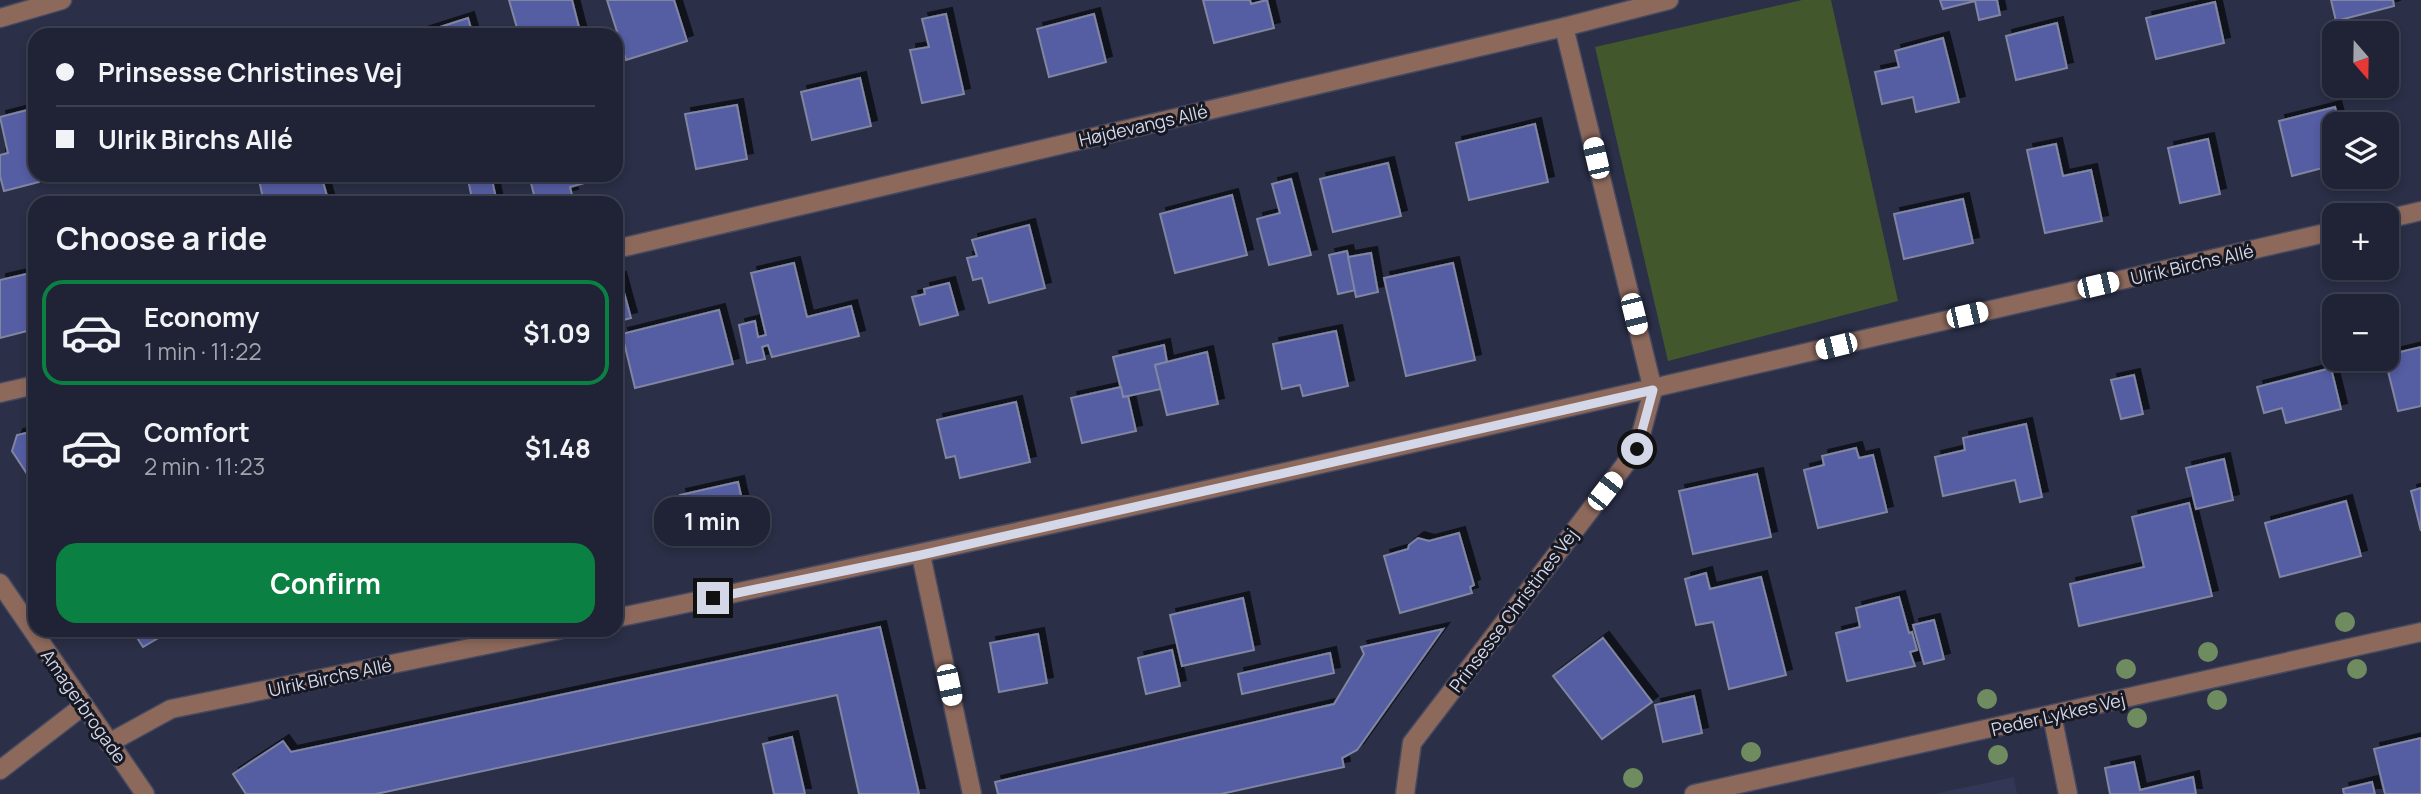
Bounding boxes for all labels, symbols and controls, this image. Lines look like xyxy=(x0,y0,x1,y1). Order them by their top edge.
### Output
north arrow xyxy=(2322,21,2399,98)
map controls xyxy=(2322,21,2399,371)
text: Prinsesse Christines Vej xyxy=(98,54,402,90)
street label: Højdevangs Allé xyxy=(1076,99,1210,151)
button: layers xyxy=(2322,112,2399,189)
text: Ulrik Birchs Allé xyxy=(98,121,293,157)
car xyxy=(1582,135,1611,181)
button: + xyxy=(2322,203,2399,280)
text: Choose a ride xyxy=(56,216,267,260)
street label: Ulrik Birchs Allé xyxy=(2128,238,2256,290)
car xyxy=(2076,270,2121,300)
car xyxy=(1619,291,1650,337)
button: − xyxy=(2322,294,2399,371)
text: Economy xyxy=(144,299,259,335)
car xyxy=(1945,300,1990,330)
icon: car xyxy=(60,301,123,364)
text: $1.09 xyxy=(523,315,591,351)
car xyxy=(1814,331,1859,361)
text: 1 min · 11:22 xyxy=(144,335,262,367)
text: Comfort xyxy=(144,414,250,450)
icon: car xyxy=(60,416,123,479)
text: $1.48 xyxy=(525,430,591,466)
route start xyxy=(1621,433,1653,465)
text: 2 min · 11:23 xyxy=(144,450,265,482)
car xyxy=(1584,468,1627,514)
callout: 1 min xyxy=(655,496,771,546)
text: 1 min xyxy=(684,505,740,537)
street label: Prinsesse Christines Vej xyxy=(1443,523,1583,697)
button: Confirm xyxy=(56,543,595,623)
route end xyxy=(697,582,729,614)
street label: Amagerbrogade xyxy=(36,644,132,768)
street label: Ulrik Birchs Allé xyxy=(266,652,394,702)
car xyxy=(935,662,964,708)
street label: Peder Lykkes Vej xyxy=(1989,687,2127,741)

